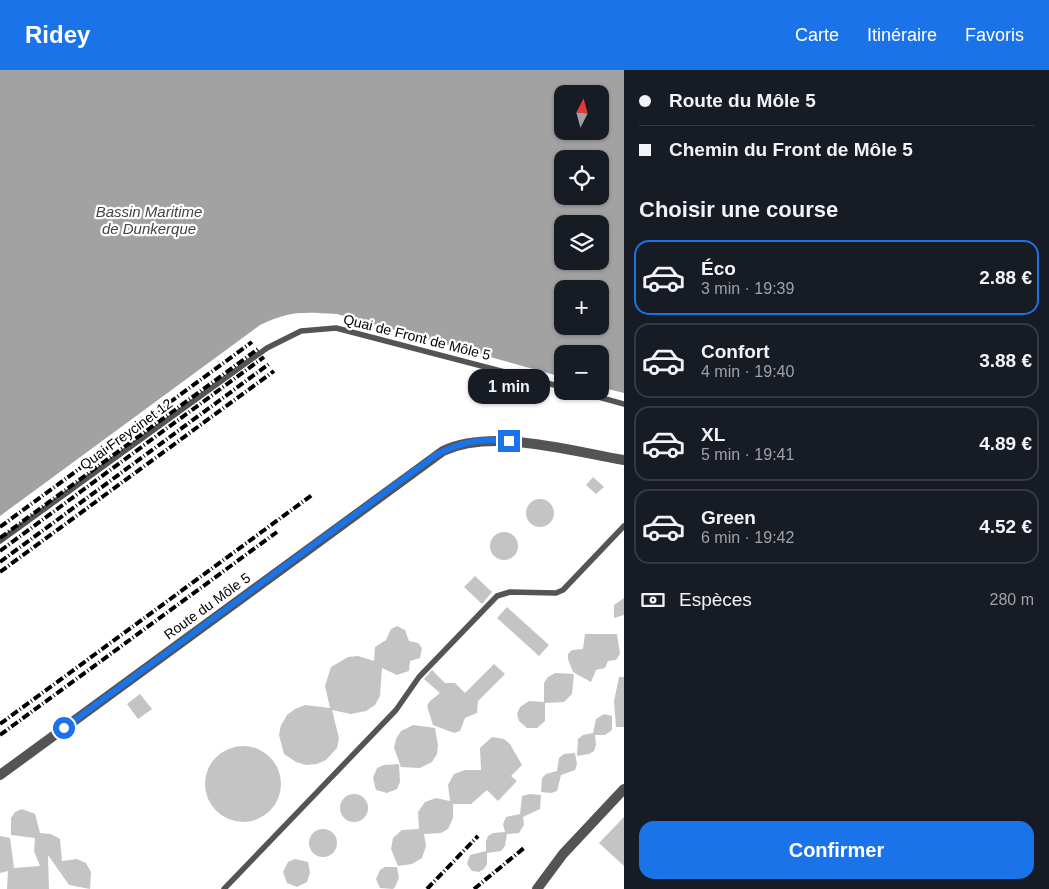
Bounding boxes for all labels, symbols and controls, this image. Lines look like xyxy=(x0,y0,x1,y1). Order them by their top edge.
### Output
text: Ridey xyxy=(25,21,90,48)
text: Carte xyxy=(795,25,839,45)
text: Itinéraire xyxy=(867,25,937,45)
text: Favoris xyxy=(965,25,1024,45)
north arrow xyxy=(554,85,609,140)
map controls xyxy=(554,85,609,400)
text: Route du Môle 5 xyxy=(669,90,816,111)
text: Chemin du Front de Môle 5 xyxy=(669,139,913,160)
button: locate xyxy=(554,150,609,205)
text: Choisir une course xyxy=(639,197,838,222)
water label: Bassin Maritime de Dunkerque xyxy=(96,203,202,237)
button: layers xyxy=(554,215,609,270)
icon: car xyxy=(641,255,686,300)
text: Éco xyxy=(701,258,736,279)
text: 2.88 € xyxy=(979,267,1032,288)
button: + xyxy=(554,280,609,335)
text: 3 min · 19:39 xyxy=(701,280,794,297)
street label: Quai de Front de Môle 5 xyxy=(342,311,492,363)
icon: car xyxy=(641,338,686,383)
text: Confort xyxy=(701,341,770,362)
button: − xyxy=(554,345,609,400)
text: 3.88 € xyxy=(979,350,1032,371)
text: 4 min · 19:40 xyxy=(701,363,794,380)
callout: 1 min xyxy=(468,368,550,404)
text: 1 min xyxy=(488,378,530,395)
street label: Quai Freycinet 12 xyxy=(77,395,176,473)
icon: car xyxy=(641,421,686,466)
text: XL xyxy=(701,424,725,445)
route end xyxy=(498,430,520,452)
text: 4.89 € xyxy=(979,433,1032,454)
text: 5 min · 19:41 xyxy=(701,446,794,463)
icon: car xyxy=(641,504,686,549)
text: Green xyxy=(701,507,756,528)
text: 4.52 € xyxy=(979,516,1032,537)
text: 6 min · 19:42 xyxy=(701,529,794,546)
street label: Route du Môle 5 xyxy=(161,569,253,643)
icon: cash xyxy=(639,586,667,614)
text: Espèces xyxy=(679,589,752,610)
text: 280 m xyxy=(990,591,1034,608)
route start xyxy=(53,717,75,739)
button: Confirmer xyxy=(639,821,1034,879)

